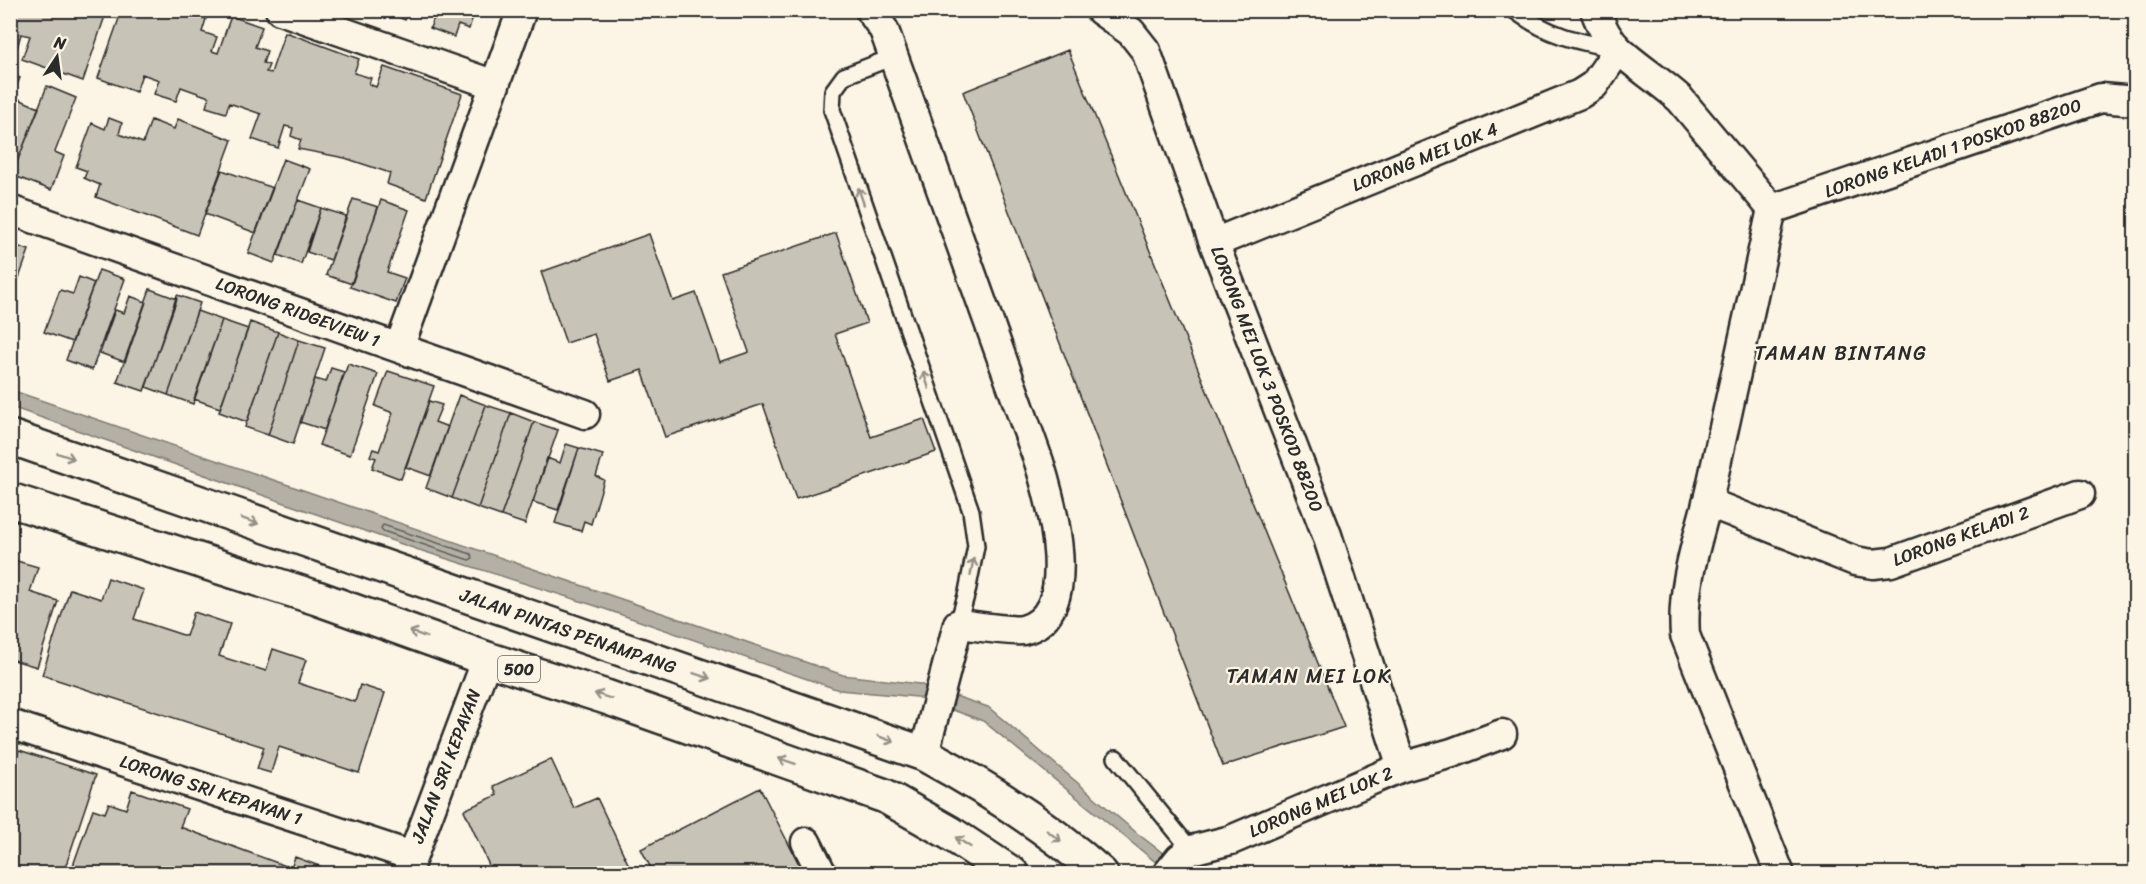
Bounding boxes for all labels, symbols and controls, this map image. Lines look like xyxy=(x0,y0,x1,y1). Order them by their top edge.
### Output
north arrow xyxy=(27,27,87,87)
text: N xyxy=(51,27,70,58)
street label: LORONG KELADI 1 POSKOD 88200 xyxy=(1820,89,2086,207)
street label: LORONG MEI LOK 4 xyxy=(1347,113,1503,201)
one-way arrow xyxy=(855,187,866,206)
street label: LORONG MEI LOK 3 POSKOD 88200 xyxy=(1201,241,1333,517)
street label: LORONG RIDGEVIEW 1 xyxy=(211,267,385,357)
district label: TAMAN BINTANG xyxy=(1755,336,1927,371)
one-way arrow xyxy=(919,372,930,390)
one-way arrow xyxy=(56,452,75,463)
street label: LORONG KELADI 2 xyxy=(1888,496,2034,576)
one-way arrow xyxy=(240,516,259,527)
one-way arrow xyxy=(967,558,978,577)
street label: JALAN PINTAS PENAMPANG xyxy=(454,579,681,683)
one-way arrow xyxy=(409,628,428,639)
road number: 500 xyxy=(498,656,540,682)
district label: TAMAN MEI LOK xyxy=(1227,659,1392,694)
one-way arrow xyxy=(692,672,710,683)
street label: JALAN SRI KEPAYAN xyxy=(401,684,490,849)
one-way arrow xyxy=(594,690,613,701)
one-way arrow xyxy=(876,735,895,746)
street label: LORONG SRI KEPAYAN 1 xyxy=(116,745,307,835)
one-way arrow xyxy=(778,754,797,765)
street label: LORONG MEI LOK 2 xyxy=(1244,757,1398,847)
one-way arrow xyxy=(1046,830,1062,842)
one-way arrow xyxy=(955,835,972,847)

